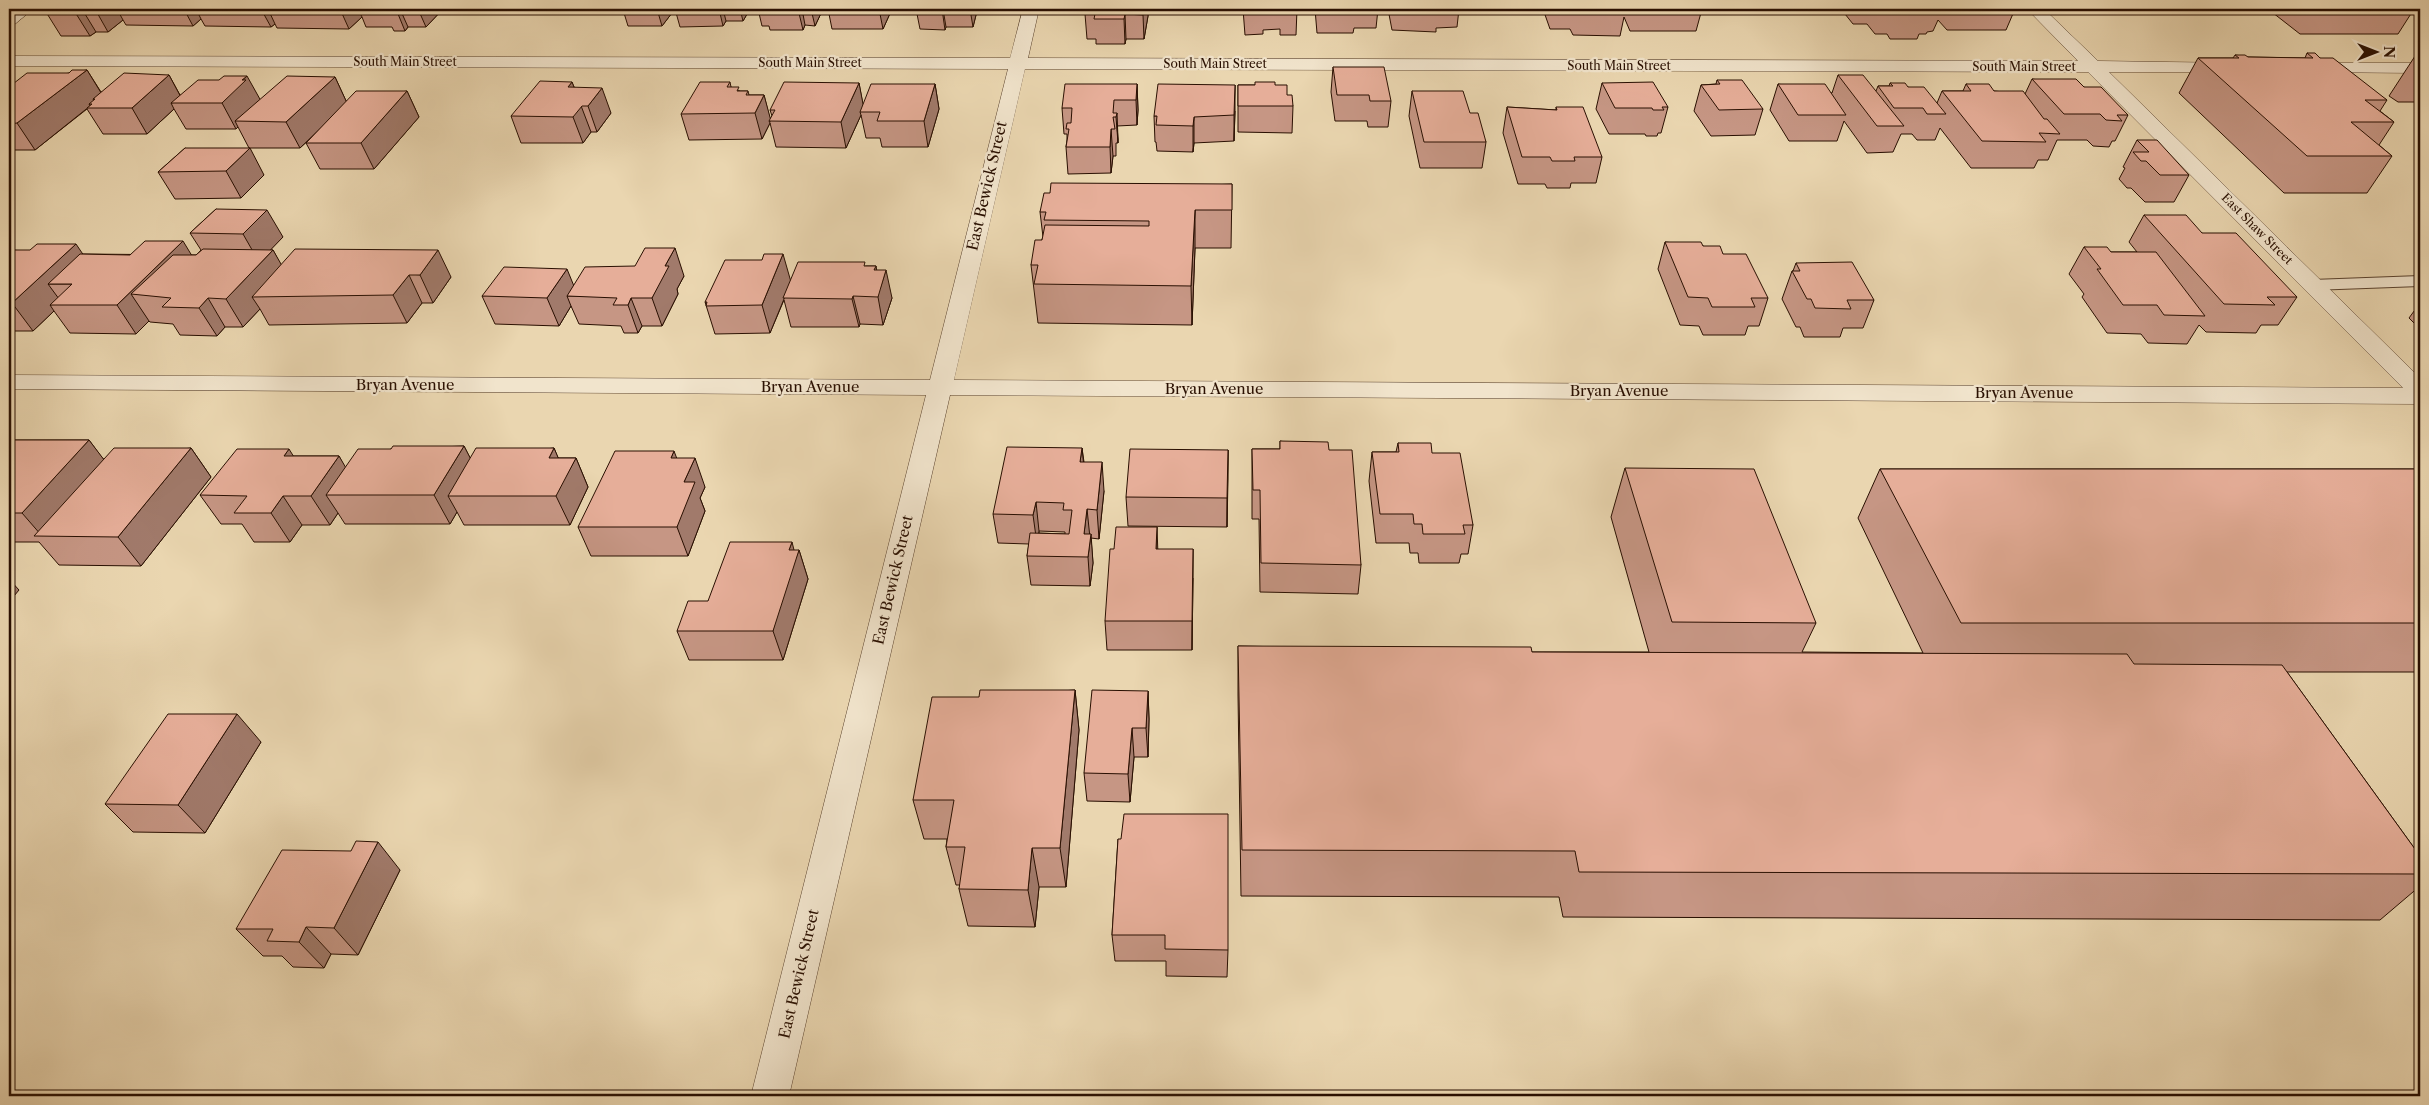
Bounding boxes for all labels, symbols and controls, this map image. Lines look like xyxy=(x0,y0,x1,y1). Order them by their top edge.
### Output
north arrow xyxy=(2352,28,2402,78)
text: N xyxy=(2380,46,2398,58)
street label: South Main Street xyxy=(353,54,458,69)
street label: South Main Street xyxy=(758,55,863,70)
street label: South Main Street xyxy=(1163,56,1268,71)
street label: South Main Street xyxy=(1567,58,1672,73)
street label: South Main Street xyxy=(1972,59,2077,74)
street label: East Bewick Street xyxy=(962,119,1011,253)
street label: East Shaw Street xyxy=(2219,190,2297,268)
street label: Bryan Avenue xyxy=(356,375,454,394)
street label: Bryan Avenue xyxy=(761,377,859,396)
street label: Bryan Avenue xyxy=(1165,379,1263,398)
street label: Bryan Avenue xyxy=(1570,381,1668,400)
street label: Bryan Avenue xyxy=(1975,383,2073,402)
street label: East Bewick Street xyxy=(868,513,917,647)
street label: East Bewick Street xyxy=(774,907,823,1041)

